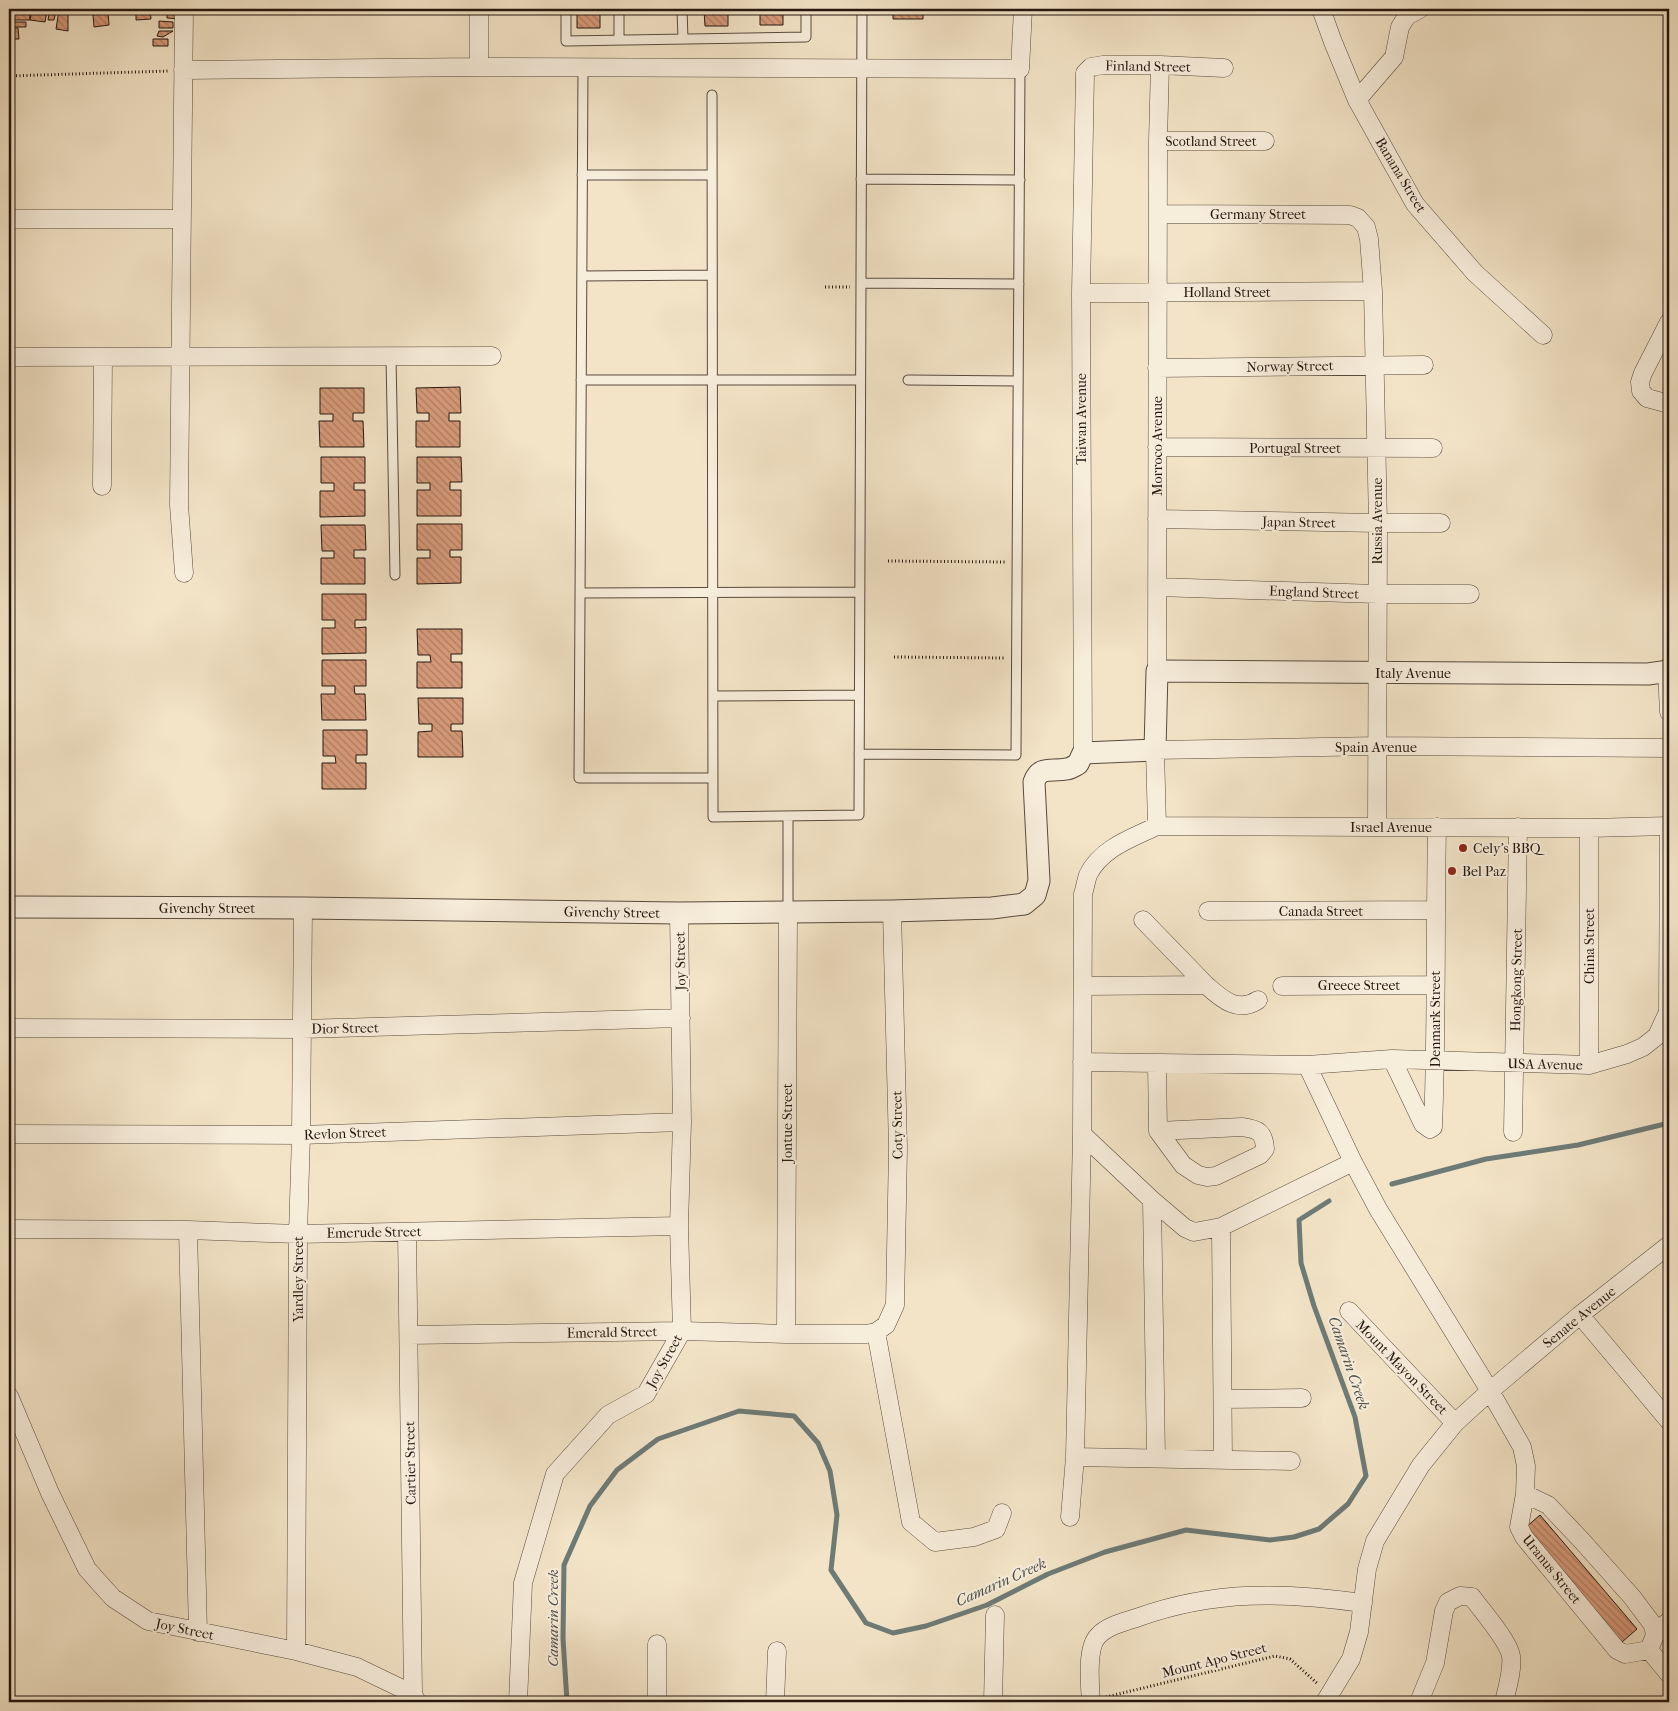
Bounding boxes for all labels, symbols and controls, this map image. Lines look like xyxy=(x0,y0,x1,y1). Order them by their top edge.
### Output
street label: Finland Street xyxy=(1105,57,1191,76)
street label: Scotland Street xyxy=(1165,133,1257,150)
street label: Banana Street xyxy=(1371,135,1430,216)
street label: Germany Street xyxy=(1210,206,1306,223)
street label: Holland Street xyxy=(1183,284,1271,301)
street label: Norway Street xyxy=(1246,357,1334,376)
street label: Taiwan Avenue xyxy=(1073,373,1090,465)
street label: Morroco Avenue xyxy=(1149,396,1166,496)
street label: Portugal Street xyxy=(1249,440,1341,457)
street label: Russia Avenue xyxy=(1369,477,1386,565)
street label: Japan Street xyxy=(1261,513,1336,532)
street label: England Street xyxy=(1269,582,1359,603)
street label: Italy Avenue xyxy=(1375,665,1451,682)
street label: Spain Avenue xyxy=(1335,739,1417,756)
street label: Israel Avenue xyxy=(1350,819,1432,836)
place label: Cely's BBQ xyxy=(1473,840,1546,857)
marker: Cely's BBQ xyxy=(1457,842,1469,854)
place label: Bel Paz xyxy=(1462,863,1506,880)
marker: Bel Paz xyxy=(1446,865,1458,877)
street label: Givenchy Street xyxy=(159,900,255,917)
street label: Givenchy Street xyxy=(564,903,660,922)
street label: Canada Street xyxy=(1279,903,1363,920)
street label: China Street xyxy=(1581,908,1598,984)
street label: Hongkong Street xyxy=(1507,928,1526,1032)
street label: Joy Street xyxy=(671,931,690,992)
street label: Denmark Street xyxy=(1427,971,1444,1067)
street label: Greece Street xyxy=(1318,977,1400,994)
street label: Dior Street xyxy=(311,1019,379,1038)
street label: USA Avenue xyxy=(1507,1055,1583,1074)
street label: Jontue Street xyxy=(779,1083,796,1164)
street label: Coty Street xyxy=(888,1090,907,1160)
street label: Revlon Street xyxy=(303,1124,387,1143)
street label: Emerude Street xyxy=(326,1223,422,1242)
street label: Yardley Street xyxy=(290,1236,307,1323)
street label: Senate Avenue xyxy=(1539,1283,1619,1352)
water label: Camarin Creek xyxy=(1325,1314,1373,1412)
street label: Mount Mayon Street xyxy=(1352,1317,1451,1418)
street label: Emerald Street xyxy=(566,1323,658,1342)
street label: Joy Street xyxy=(642,1331,686,1392)
street label: Cartier Street xyxy=(401,1421,420,1505)
street label: Uranus Street xyxy=(1518,1531,1585,1607)
water label: Camarin Creek xyxy=(953,1554,1049,1610)
water label: Camarin Creek xyxy=(544,1569,562,1667)
street label: Joy Street xyxy=(153,1615,216,1644)
street label: Mount Apo Street xyxy=(1160,1639,1268,1682)

